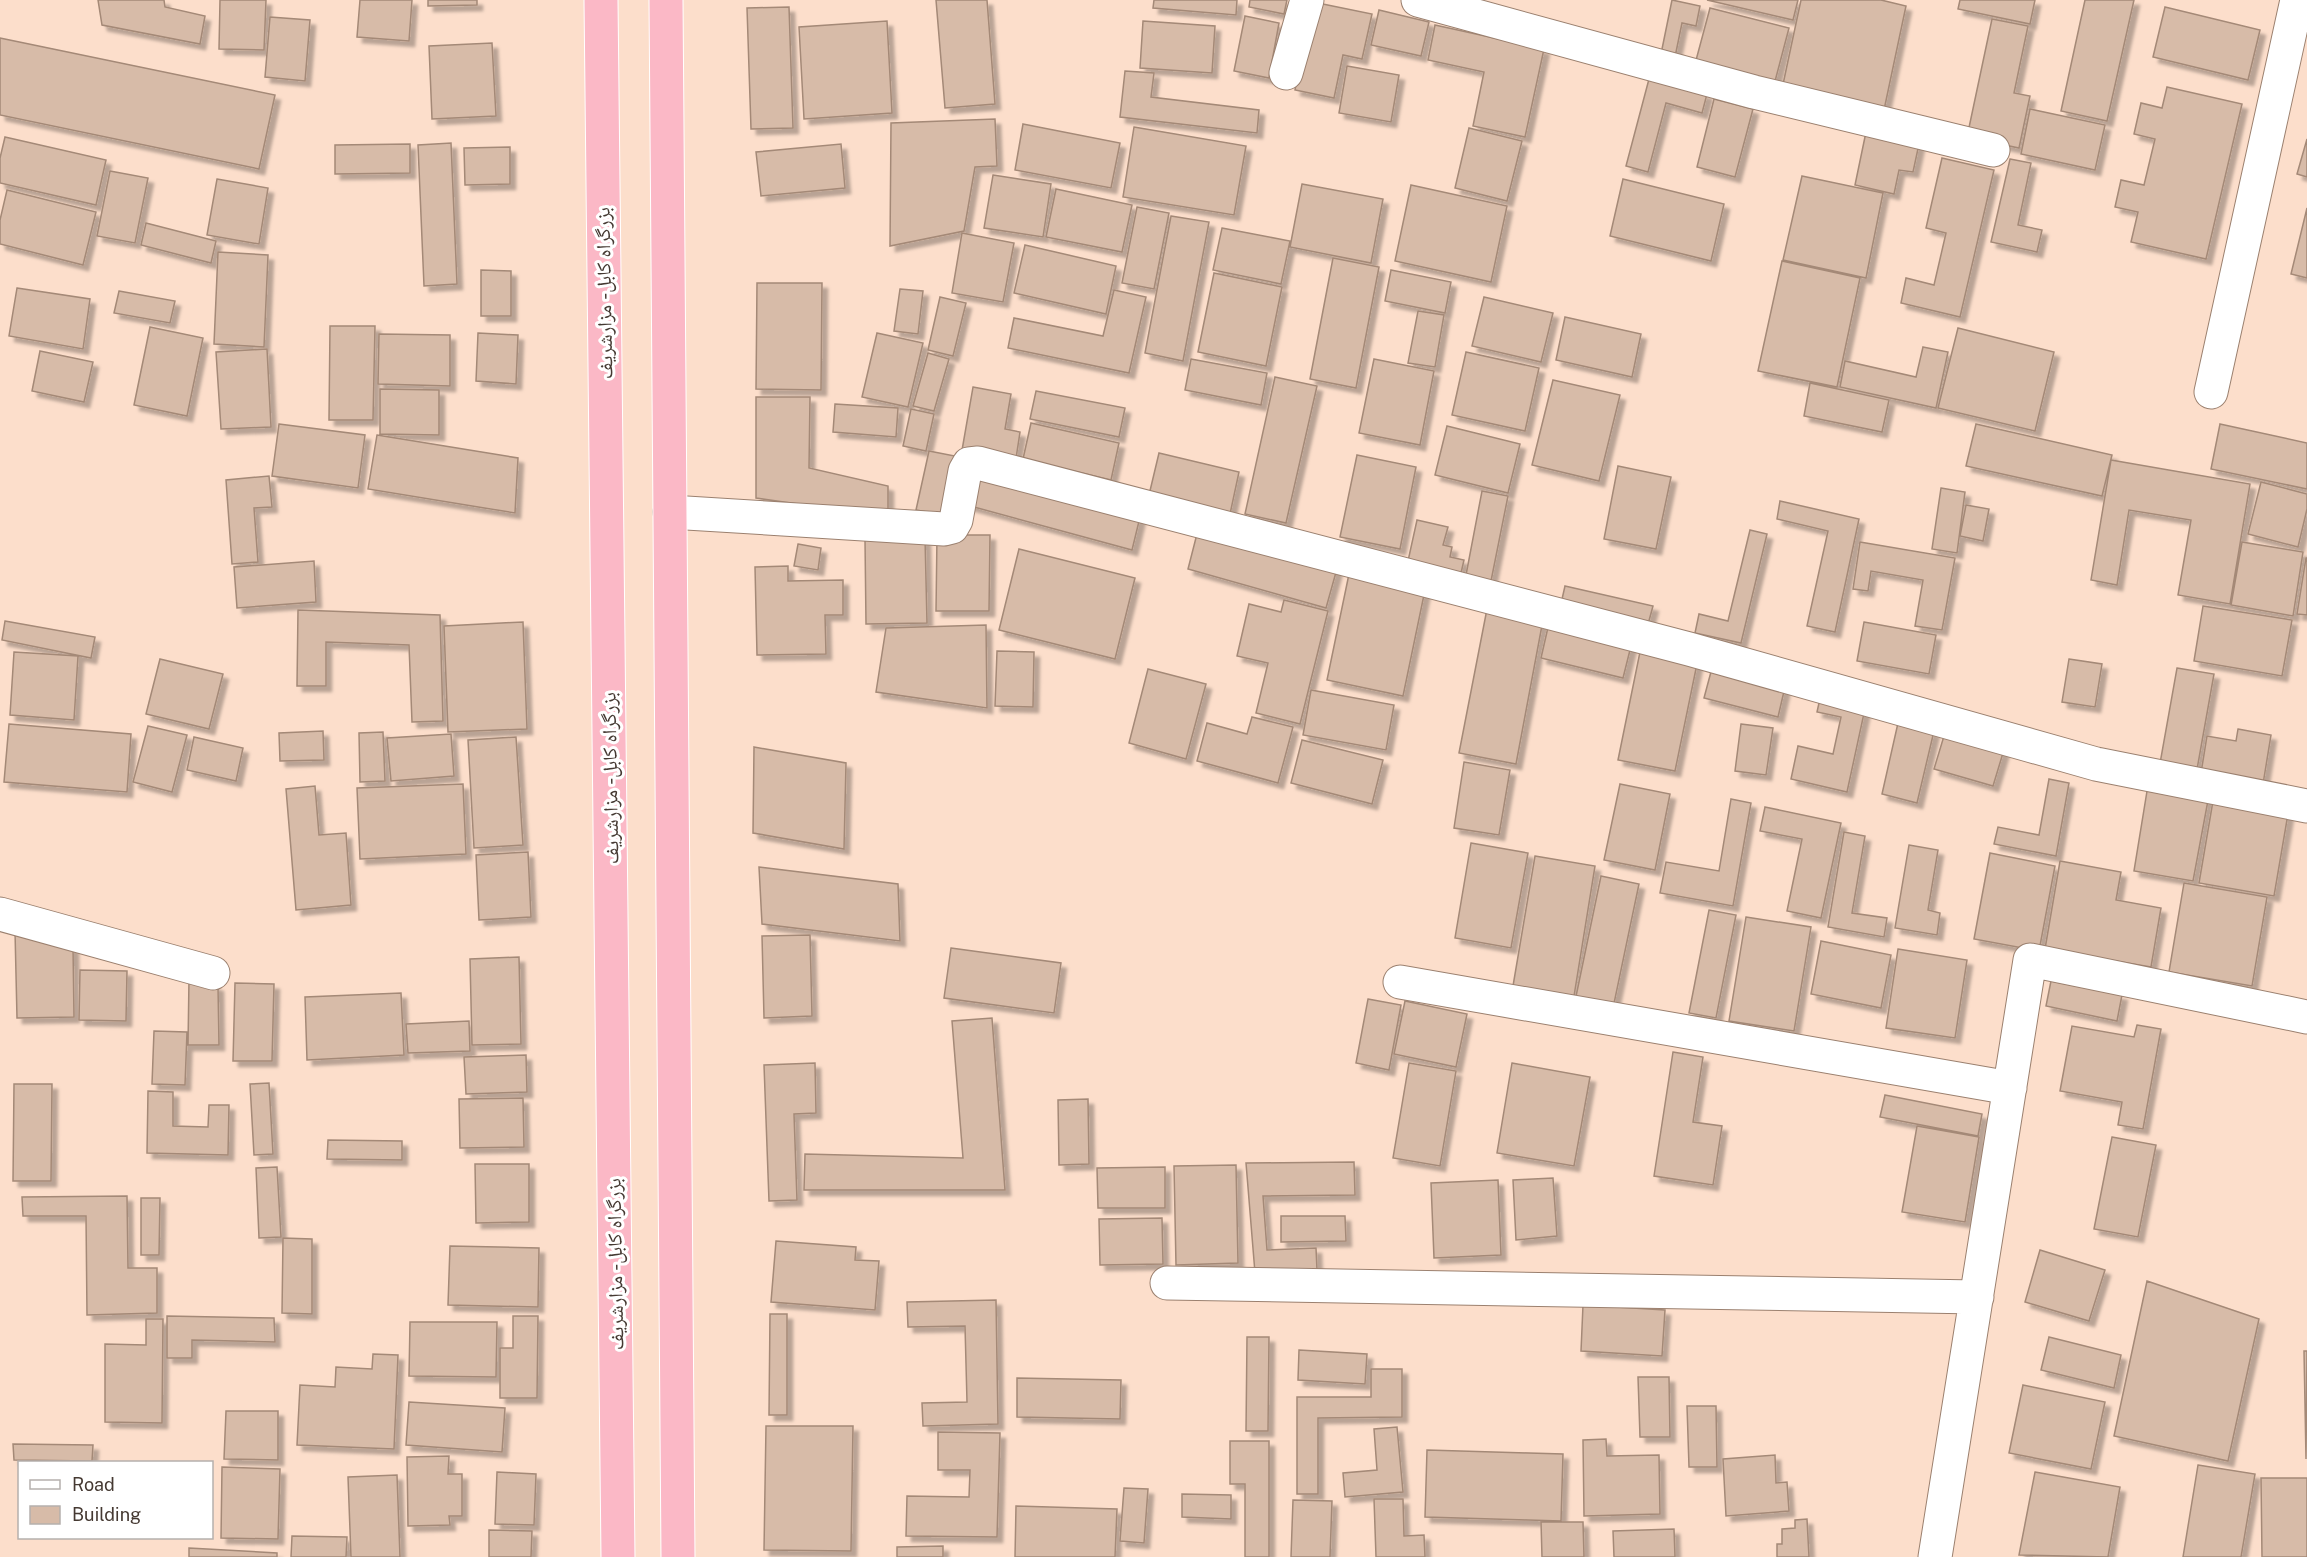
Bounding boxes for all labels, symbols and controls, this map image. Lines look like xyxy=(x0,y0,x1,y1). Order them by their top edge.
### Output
street label: بزرگراه کابل - مزارشریف xyxy=(591,207,617,379)
street label: بزرگراه کابل - مزارشریف xyxy=(597,692,623,864)
street label: بزرگراه کابل - مزارشریف xyxy=(602,1178,628,1350)
legend xyxy=(18,1461,213,1539)
text: Road xyxy=(72,1474,115,1495)
text: Building xyxy=(72,1504,141,1525)

